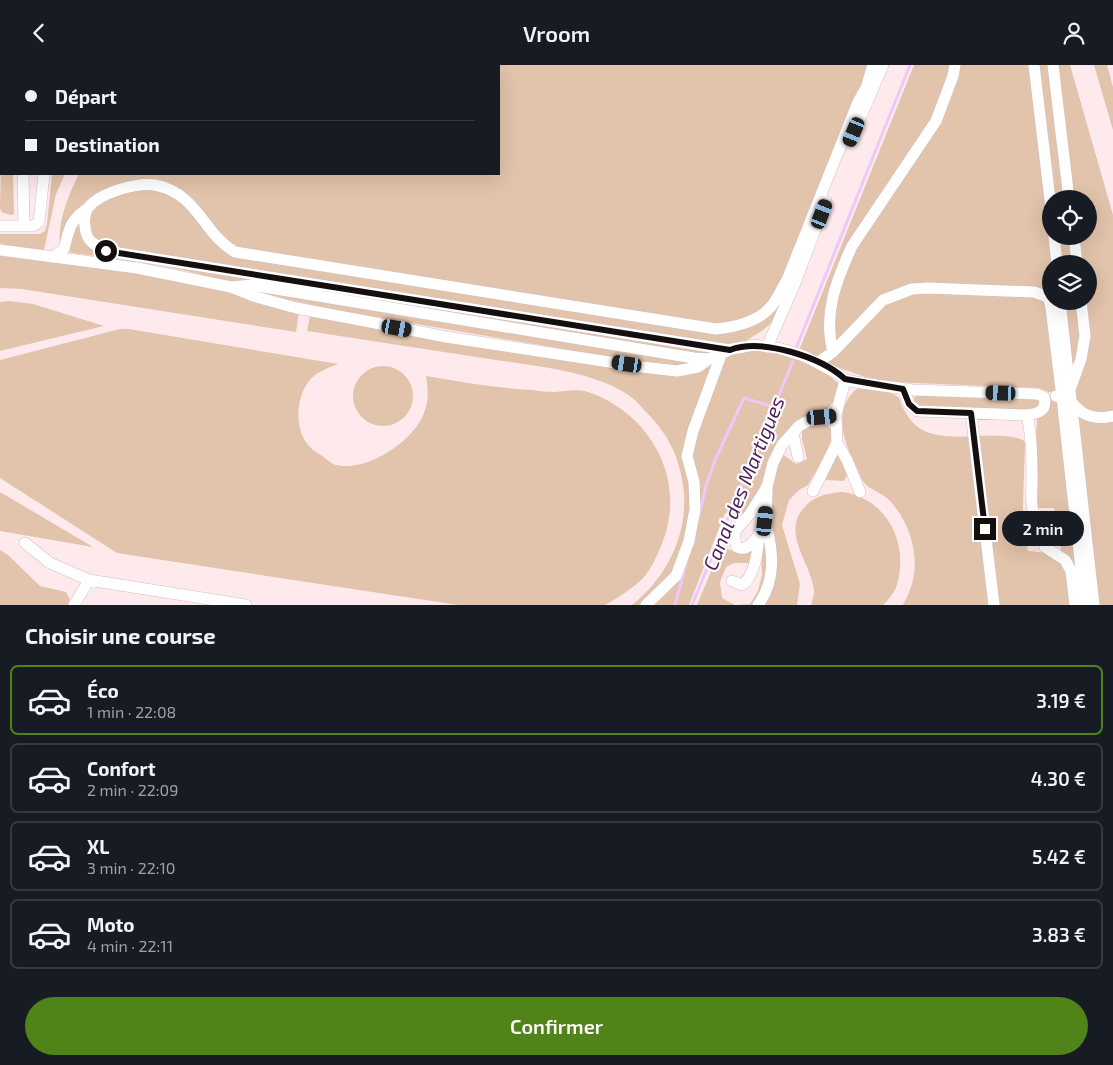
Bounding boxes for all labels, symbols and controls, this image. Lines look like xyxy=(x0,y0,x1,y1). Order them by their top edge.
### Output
icon: back xyxy=(25,19,53,47)
icon: person xyxy=(1060,19,1088,47)
text: Vroom xyxy=(523,20,590,46)
text: Départ xyxy=(55,85,117,108)
car xyxy=(841,115,866,149)
text: Destination xyxy=(55,133,160,156)
map controls xyxy=(1042,190,1097,310)
button: locate xyxy=(1042,190,1097,245)
car xyxy=(809,197,834,231)
route start xyxy=(95,240,117,262)
button: layers xyxy=(1042,255,1097,310)
car xyxy=(380,318,413,338)
car xyxy=(611,354,642,374)
car xyxy=(985,385,1016,401)
water label: Canal des Martigues xyxy=(697,393,789,573)
car xyxy=(806,408,837,426)
car xyxy=(755,505,774,537)
callout: 2 min xyxy=(1002,511,1085,547)
route end xyxy=(974,518,996,540)
text: 2 min xyxy=(1023,519,1063,538)
text: Choisir une course xyxy=(25,622,216,648)
icon: car xyxy=(27,678,72,723)
text: Éco xyxy=(87,679,119,702)
text: 3.19 € xyxy=(1036,689,1086,712)
text: 1 min · 22:08 xyxy=(87,702,176,721)
icon: car xyxy=(27,756,72,801)
text: Confort xyxy=(87,757,155,780)
text: 4.30 € xyxy=(1031,767,1086,790)
text: 2 min · 22:09 xyxy=(87,780,178,799)
icon: car xyxy=(27,834,72,879)
text: XL xyxy=(87,835,109,858)
text: 5.42 € xyxy=(1032,845,1086,868)
text: 3 min · 22:10 xyxy=(87,858,175,877)
icon: car xyxy=(27,912,72,957)
text: Moto xyxy=(87,913,135,936)
text: 3.83 € xyxy=(1032,923,1086,946)
text: 4 min · 22:11 xyxy=(87,936,173,955)
button: Confirmer xyxy=(25,997,1088,1055)

